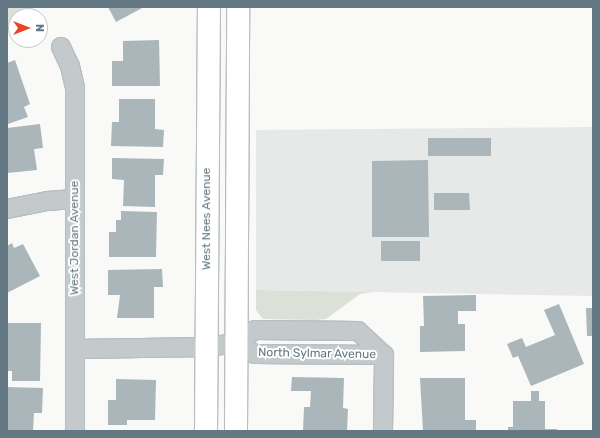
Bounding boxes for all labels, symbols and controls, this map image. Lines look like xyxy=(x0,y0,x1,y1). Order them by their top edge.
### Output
north arrow xyxy=(8,8,48,48)
text: N xyxy=(33,24,46,32)
street label: West Nees Avenue xyxy=(200,168,214,270)
street label: West Jordan Avenue xyxy=(68,181,82,295)
street label: North Sylmar Avenue xyxy=(258,346,376,362)

